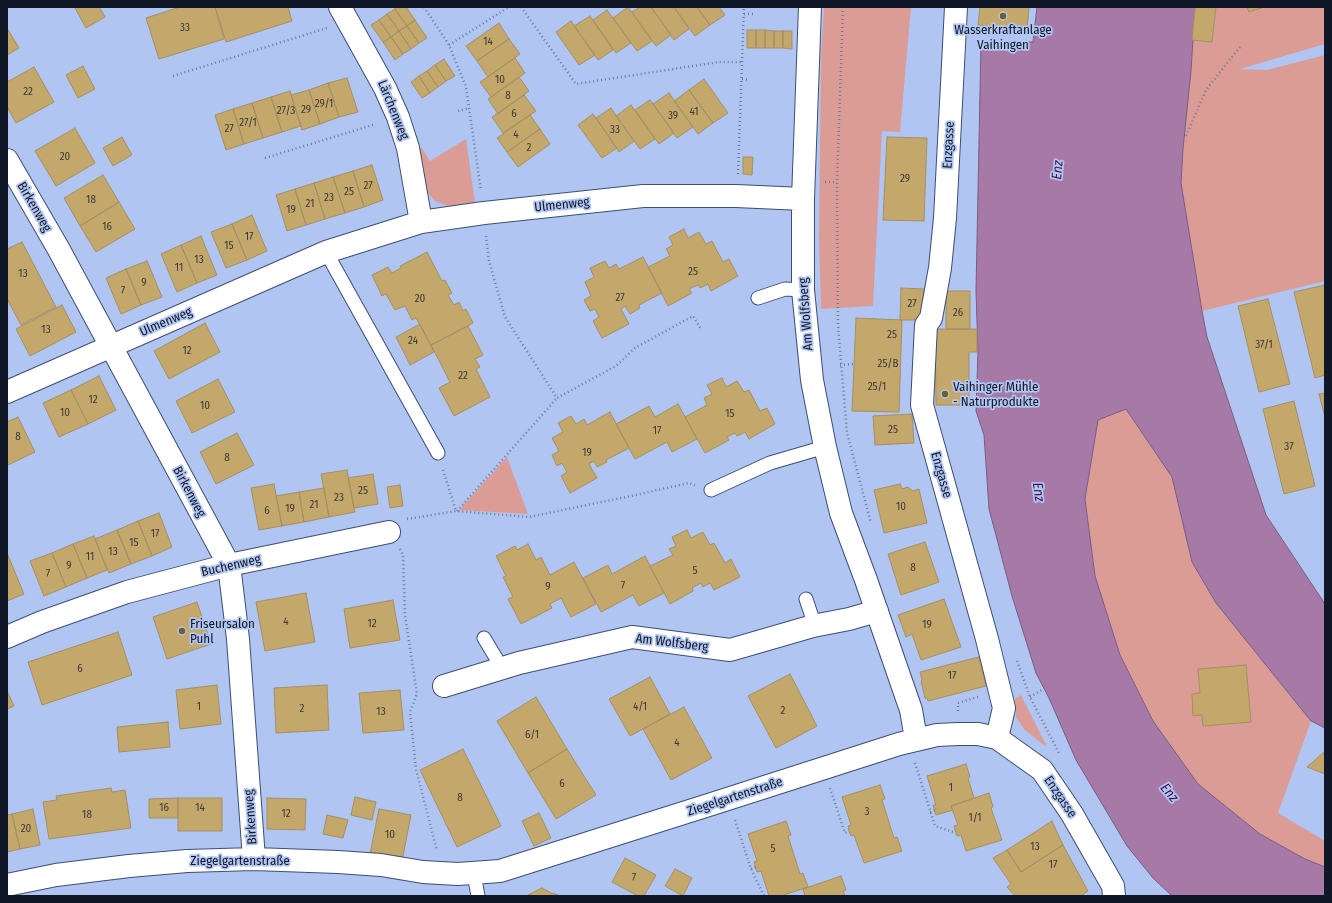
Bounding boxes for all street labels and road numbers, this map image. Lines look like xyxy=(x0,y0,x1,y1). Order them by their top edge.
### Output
street label: Lärchenweg xyxy=(374,78,412,142)
street label: Enzgasse xyxy=(940,121,958,169)
street label: Birkenweg xyxy=(13,179,55,235)
street label: Ulmenweg xyxy=(534,194,590,216)
street label: Am Wolfsberg xyxy=(796,277,816,351)
street label: Ulmenweg xyxy=(137,304,195,340)
street label: Enzgasse xyxy=(927,450,955,500)
street label: Birkenweg xyxy=(169,464,209,520)
street label: Buchenweg xyxy=(200,552,262,580)
street label: Am Wolfsberg xyxy=(635,631,709,655)
street label: Enzgasse xyxy=(1040,773,1080,821)
street label: Ziegelgartenstraße xyxy=(685,774,785,820)
street label: Birkenweg xyxy=(241,789,261,845)
street label: Ziegelgartenstraße xyxy=(190,853,290,869)

